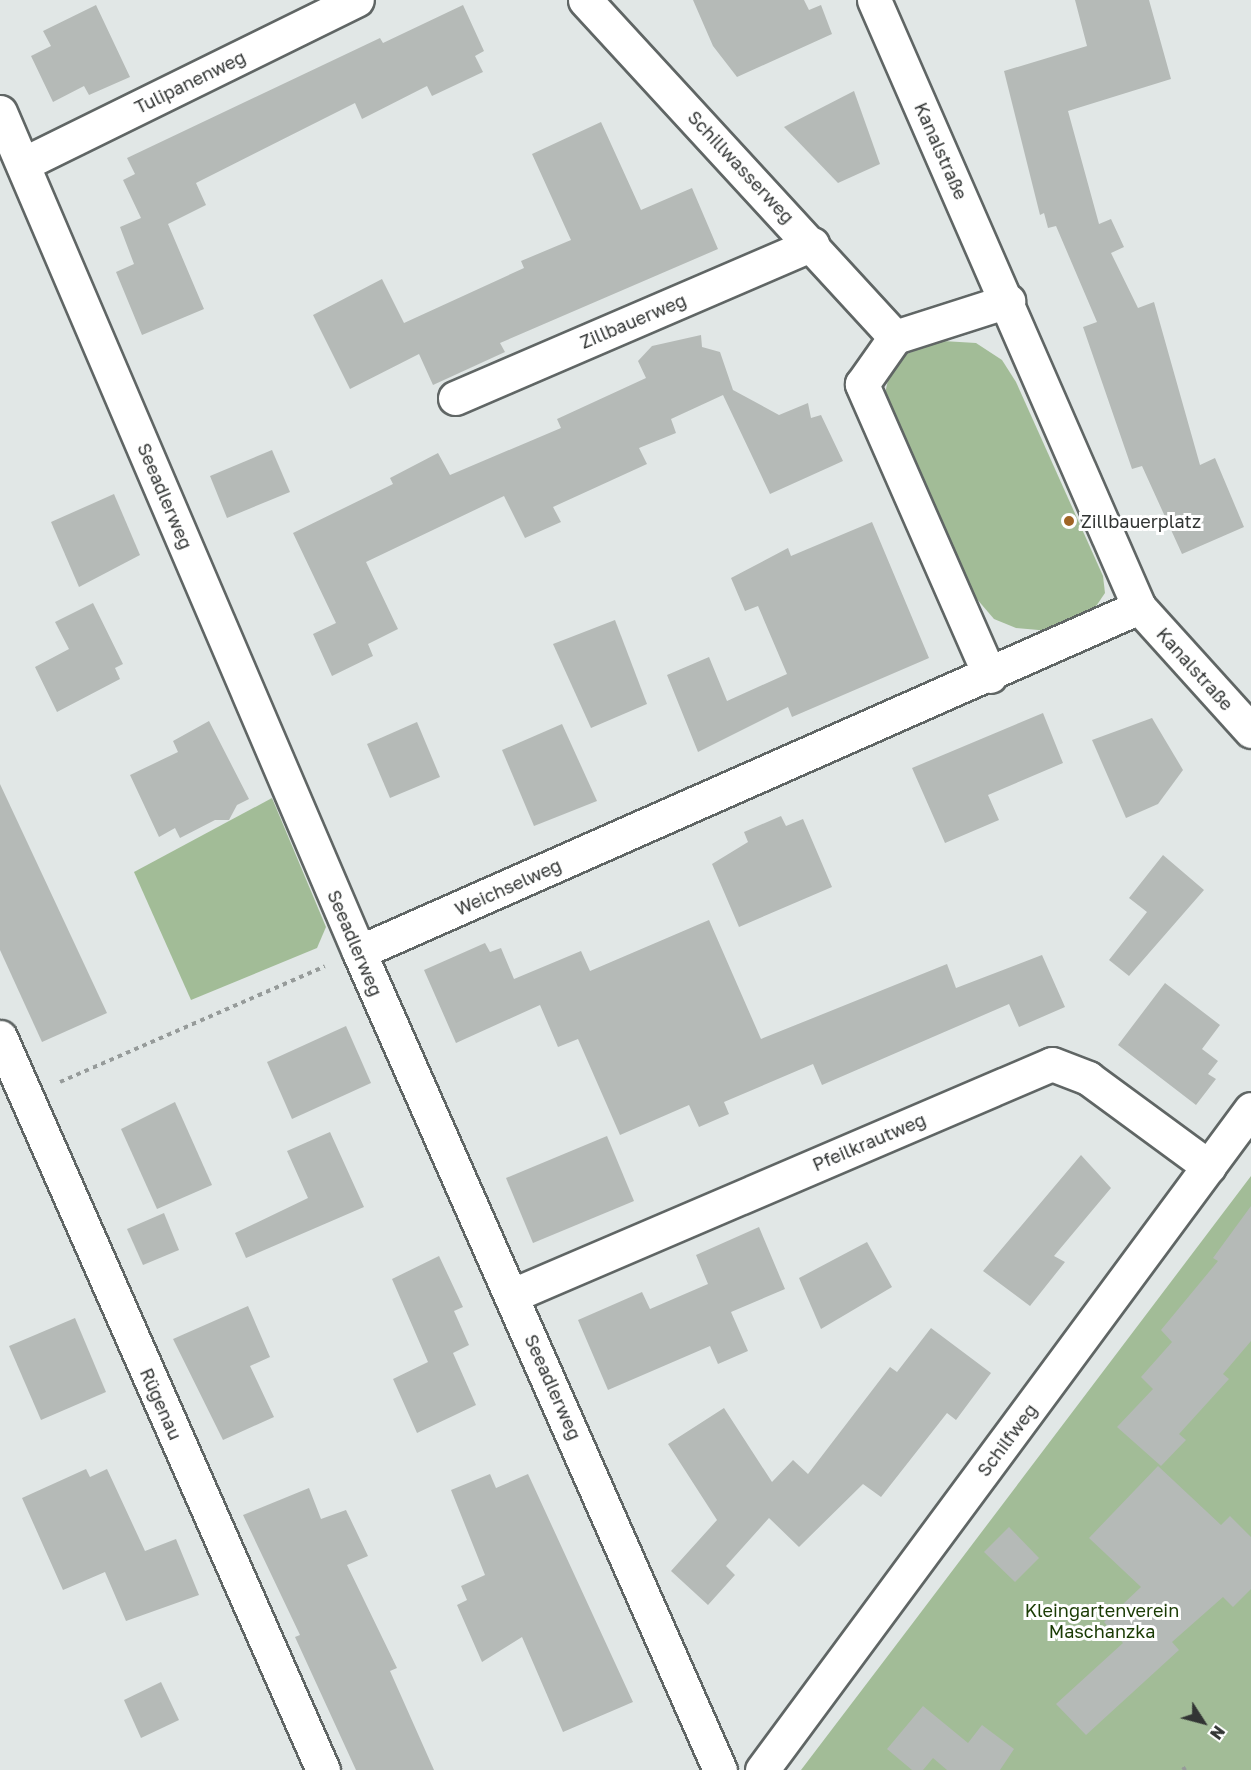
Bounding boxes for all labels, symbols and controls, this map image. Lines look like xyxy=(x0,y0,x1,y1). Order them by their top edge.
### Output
street label: Tulipanenweg xyxy=(131,46,249,118)
street label: Kanalstraße xyxy=(910,99,972,203)
street label: Schillwasserweg xyxy=(683,106,799,228)
street label: Zillbauerweg xyxy=(577,289,689,353)
street label: Seeadlerweg xyxy=(133,440,197,552)
place label: Zillbauerplatz xyxy=(1081,510,1201,532)
marker: Zillbauerplatz xyxy=(1062,514,1076,528)
street label: Kanalstraße xyxy=(1152,623,1238,715)
street label: Weichselweg xyxy=(451,854,565,920)
street label: Seeadlerweg xyxy=(323,887,387,999)
street label: Pfeilkrautweg xyxy=(809,1108,929,1176)
street label: Seeadlerweg xyxy=(520,1331,586,1443)
street label: Rügenau xyxy=(136,1365,186,1443)
street label: Schilfweg xyxy=(973,1399,1041,1481)
park label: Kleingartenverein Maschanzka xyxy=(1025,1600,1179,1642)
north arrow xyxy=(1173,1692,1233,1752)
text: N xyxy=(1206,1722,1229,1743)

